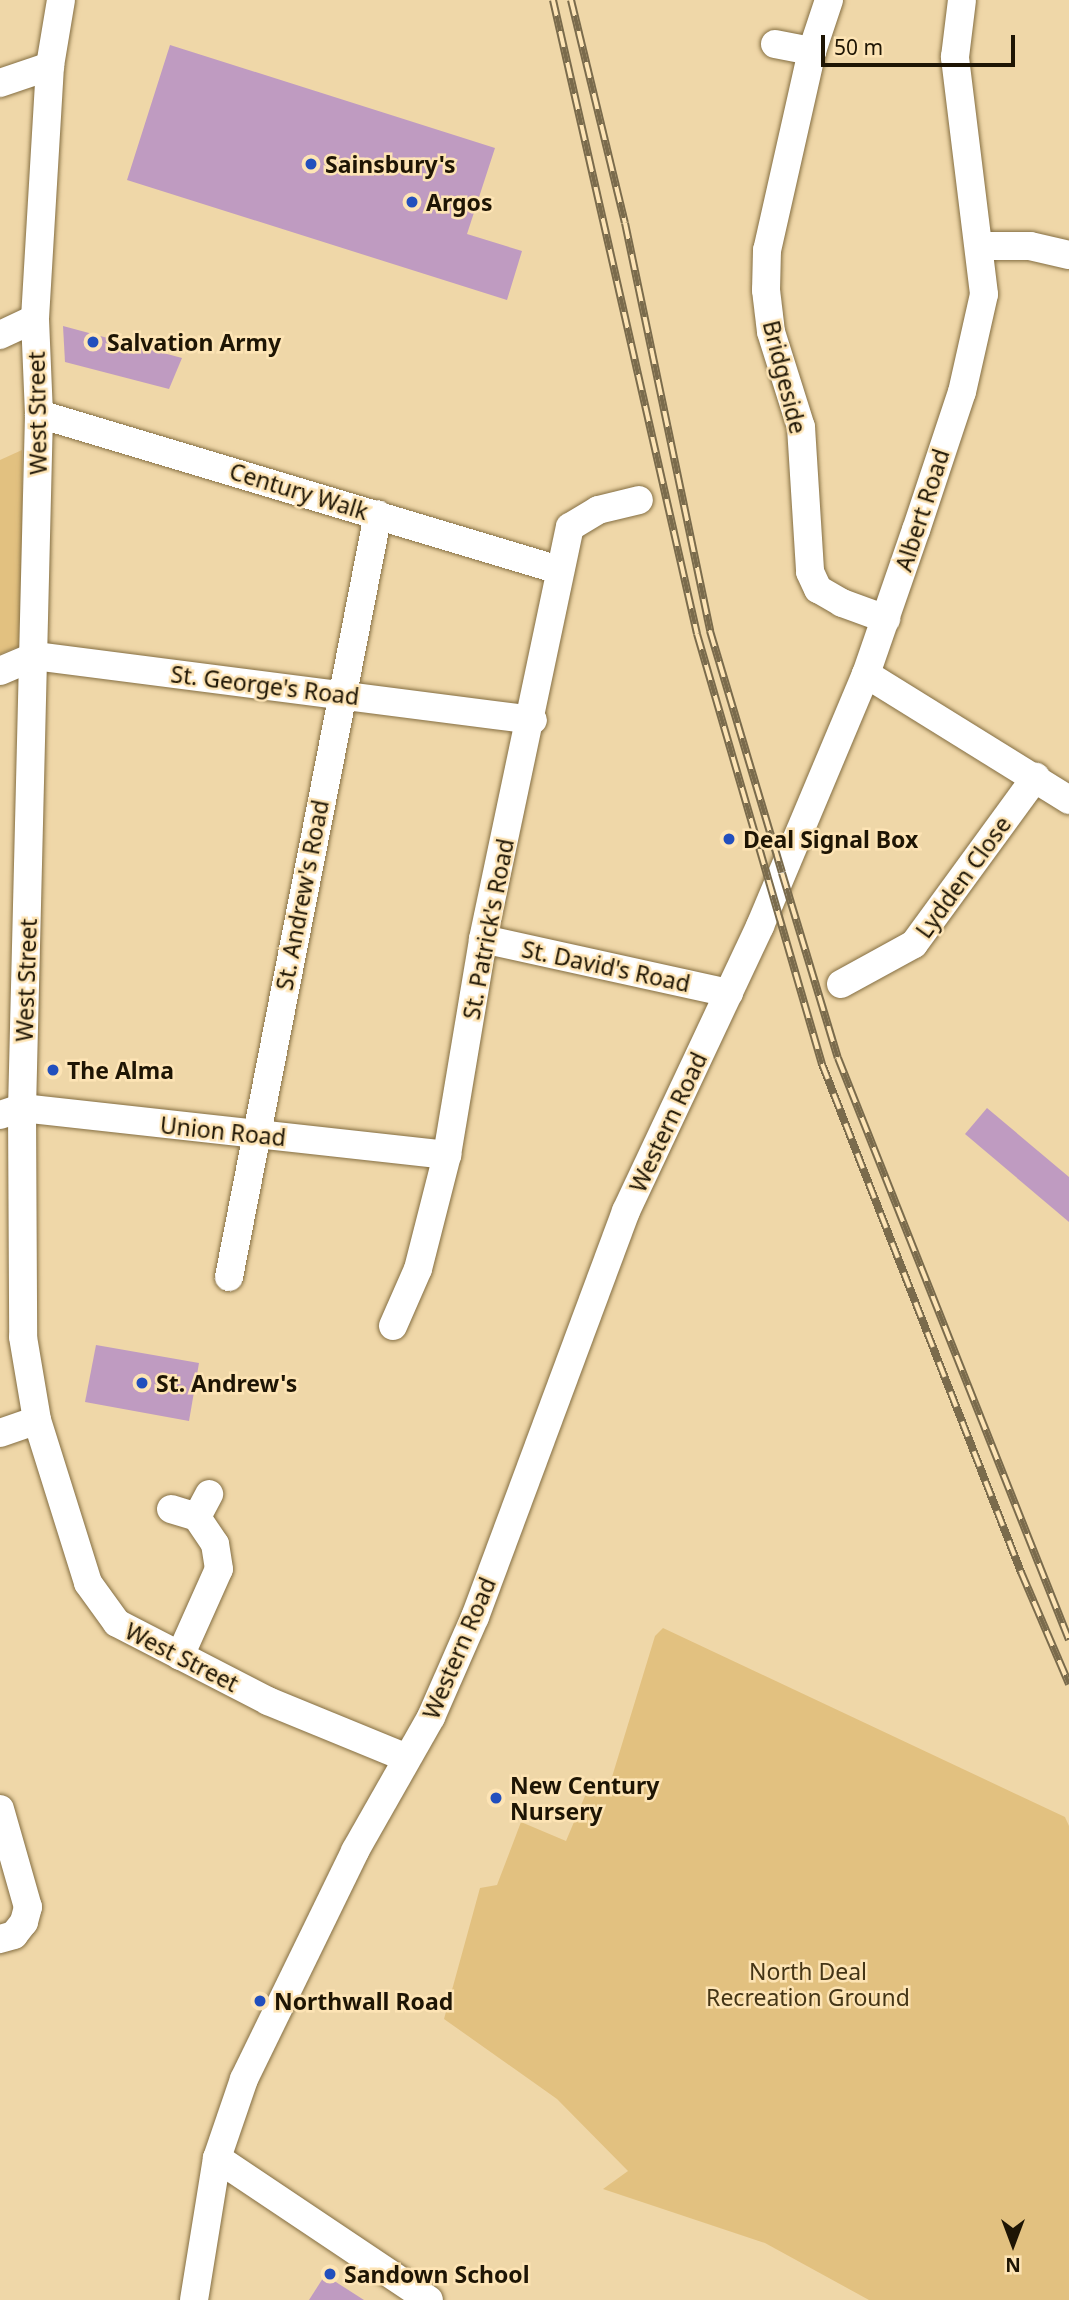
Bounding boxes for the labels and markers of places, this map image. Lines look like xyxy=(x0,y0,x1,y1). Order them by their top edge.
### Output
place label: Sainsbury's xyxy=(325,150,456,178)
marker: Sainsbury's xyxy=(303,156,319,172)
place label: Argos xyxy=(426,188,492,216)
marker: Argos xyxy=(404,194,420,210)
place label: Salvation Army xyxy=(107,328,281,356)
marker: Salvation Army xyxy=(85,334,101,350)
place label: Deal Signal Box xyxy=(743,825,918,853)
marker: Deal Signal Box xyxy=(721,831,737,847)
place label: The Alma xyxy=(67,1056,174,1084)
marker: The Alma xyxy=(45,1062,61,1078)
place label: St. Andrew's xyxy=(156,1369,297,1397)
marker: St. Andrew's xyxy=(134,1375,150,1391)
place label: New Century Nursery xyxy=(510,1771,659,1825)
marker: New Century Nursery xyxy=(488,1790,504,1806)
place label: Northwall Road xyxy=(274,1987,453,2015)
marker: Northwall Road xyxy=(252,1993,268,2009)
place label: Sandown School xyxy=(344,2260,530,2288)
marker: Sandown School xyxy=(322,2266,338,2282)

